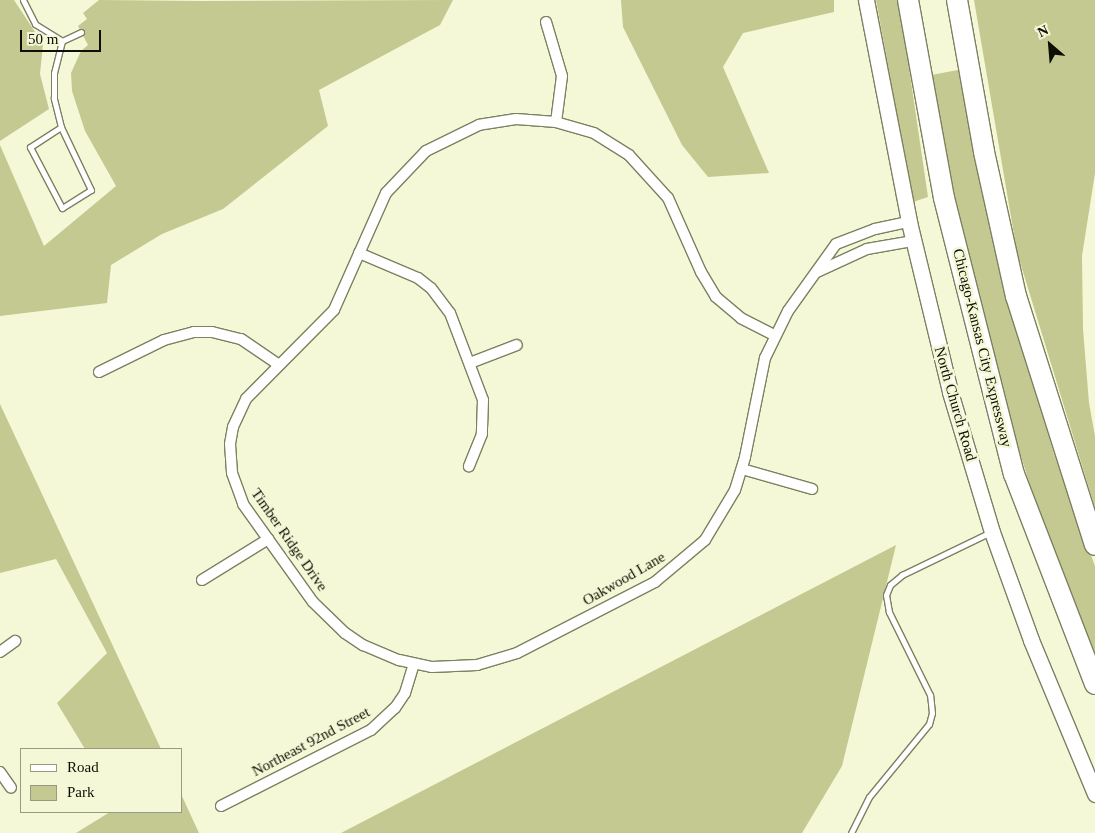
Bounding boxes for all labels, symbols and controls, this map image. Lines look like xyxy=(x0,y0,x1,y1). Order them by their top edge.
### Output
scale bar xyxy=(22,20,104,52)
north arrow xyxy=(1025,20,1075,70)
text: N xyxy=(1035,22,1051,40)
text: 50 m xyxy=(28,31,58,47)
street label: Chicago-Kansas City Expressway xyxy=(949,247,1015,449)
street label: North Church Road xyxy=(930,345,980,463)
street label: Timber Ridge Drive xyxy=(247,485,331,595)
street label: Oakwood Lane xyxy=(580,548,668,610)
street label: Northeast 92nd Street xyxy=(249,703,373,781)
legend xyxy=(20,748,182,813)
text: Road xyxy=(67,759,99,775)
text: Park xyxy=(67,784,95,800)

